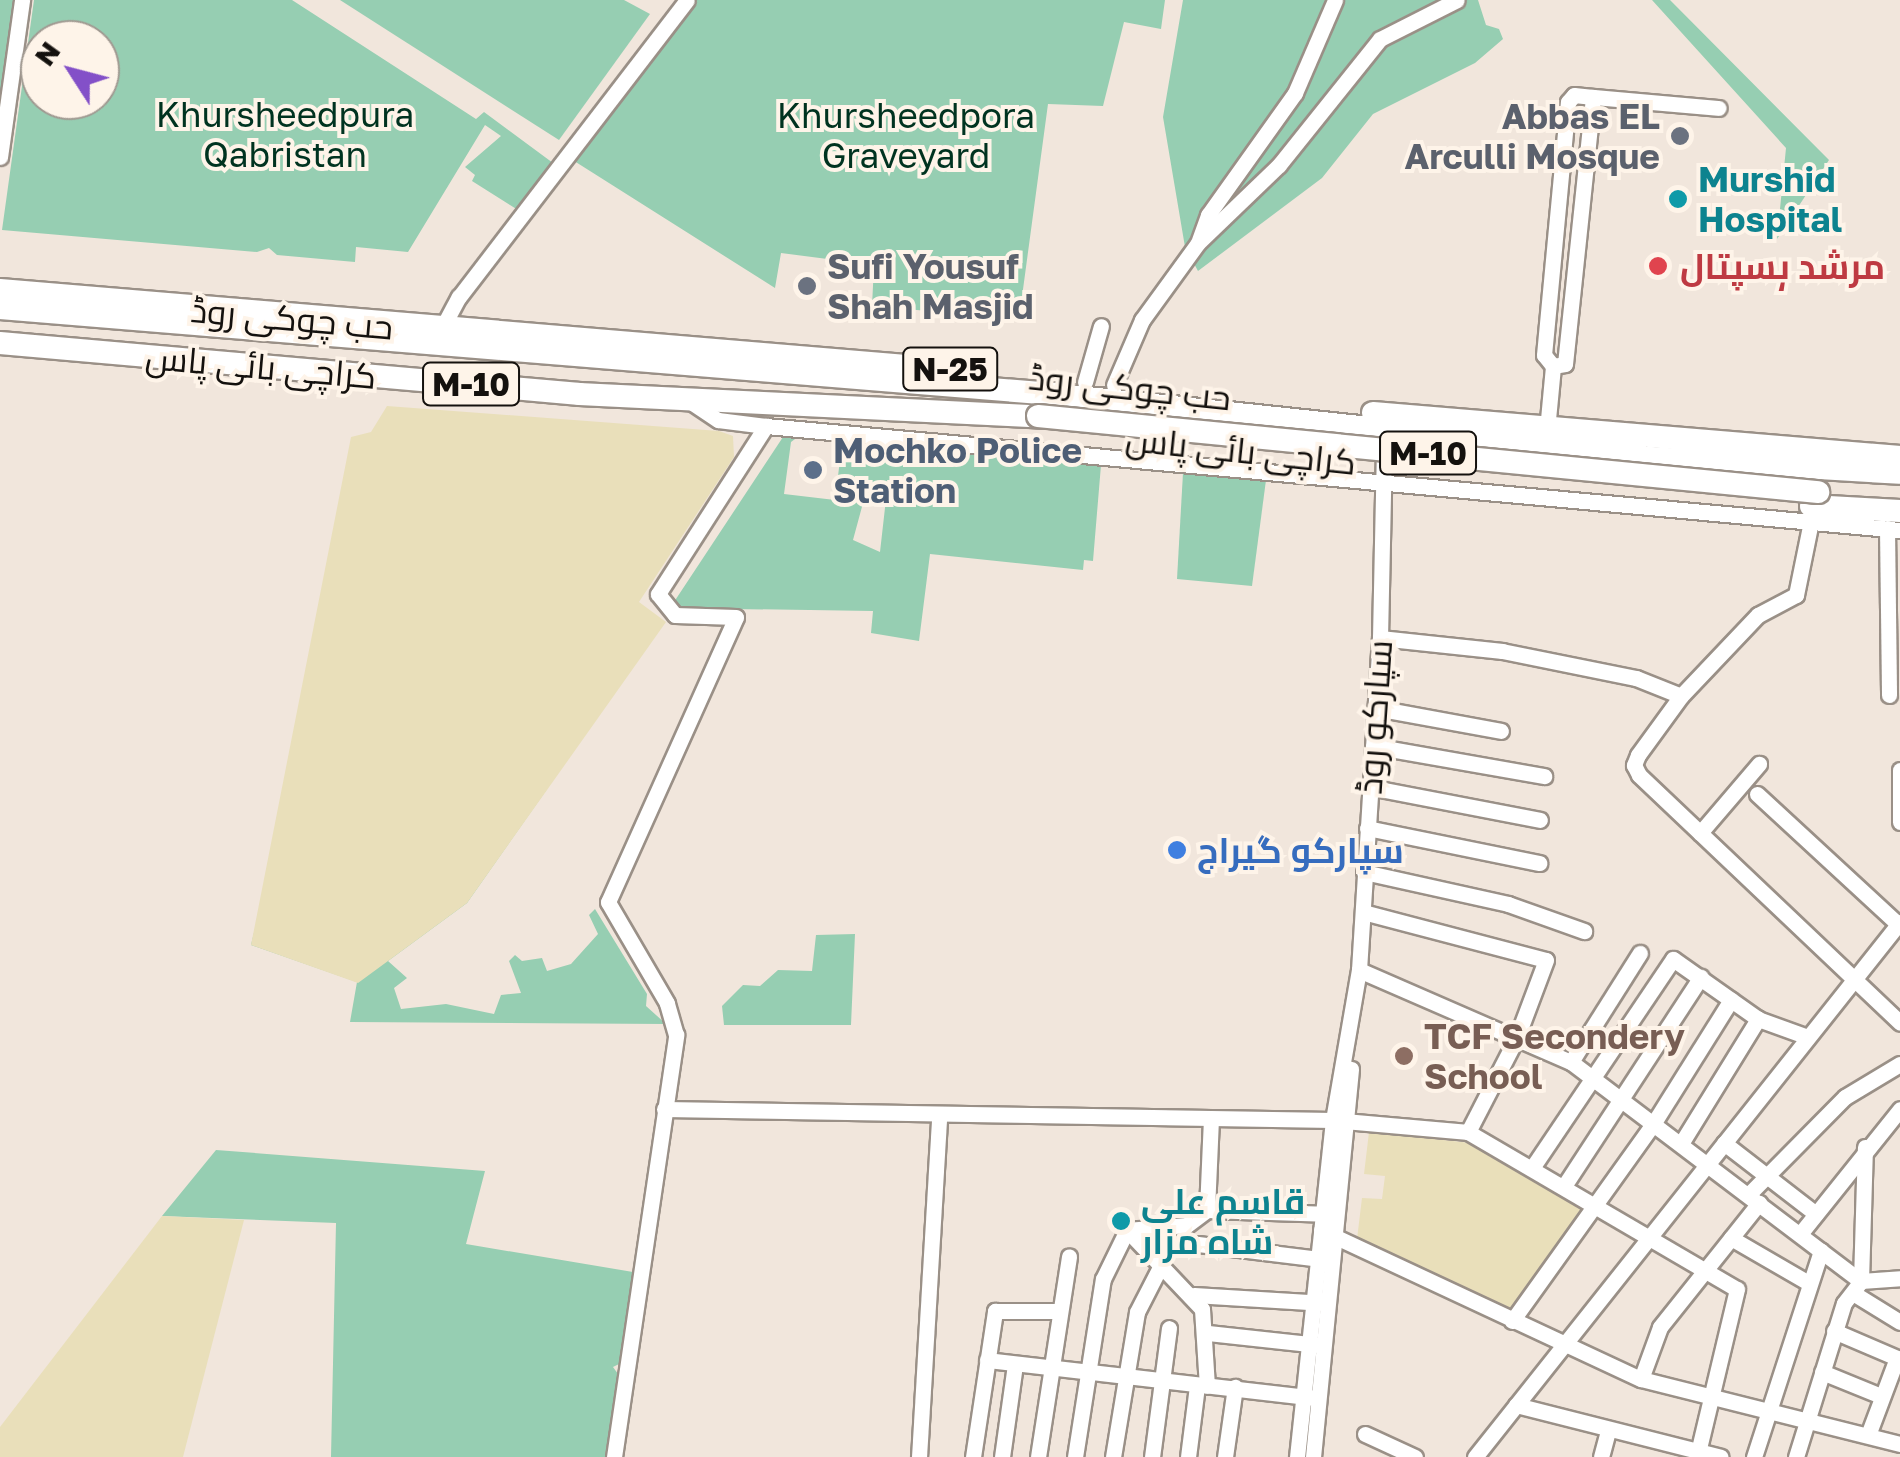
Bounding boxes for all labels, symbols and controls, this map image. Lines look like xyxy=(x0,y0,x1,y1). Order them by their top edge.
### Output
north arrow xyxy=(20,20,120,120)
text: N xyxy=(27,35,67,72)
park label: Khursheedpura Qabristan xyxy=(156,93,414,175)
park label: Khursheedpora Graveyard xyxy=(777,94,1035,176)
place label: Abbas EL Arculli Mosque xyxy=(1405,95,1660,177)
marker: Abbas EL Arculli Mosque xyxy=(1669,125,1691,147)
place label: Murshid Hospital xyxy=(1698,158,1842,240)
marker: Murshid Hospital xyxy=(1667,188,1689,210)
place label: Sufi Yousuf Shah Masjid xyxy=(827,245,1034,327)
place label: مرشد ہسپتال xyxy=(1680,245,1885,287)
marker: مرشد ہسپتال xyxy=(1645,253,1671,279)
marker: Sufi Yousuf Shah Masjid xyxy=(796,275,818,297)
street label: حب چوکی روڈ xyxy=(189,288,395,348)
street label: کراچی بائی پاس xyxy=(144,335,378,397)
road number: N-25 xyxy=(900,342,1000,396)
street label: حب چوکی روڈ xyxy=(1027,355,1233,419)
road number: M-10 xyxy=(421,357,521,411)
street label: کراچی بائی پاس xyxy=(1124,417,1358,483)
road number: M-10 xyxy=(1378,426,1478,480)
place label: Mochko Police Station xyxy=(833,429,1082,511)
marker: Mochko Police Station xyxy=(802,459,824,481)
street label: سپارکو روڈ xyxy=(1348,638,1400,796)
place label: سپارکو گیراج xyxy=(1197,829,1404,871)
marker: سپارکو گیراج xyxy=(1166,839,1188,861)
place label: TCF Secondery School xyxy=(1424,1015,1685,1097)
marker: TCF Secondery School xyxy=(1393,1045,1415,1067)
place label: قاسم علی شاہ مزار xyxy=(1141,1180,1305,1262)
marker: قاسم علی شاہ مزار xyxy=(1110,1210,1132,1232)

